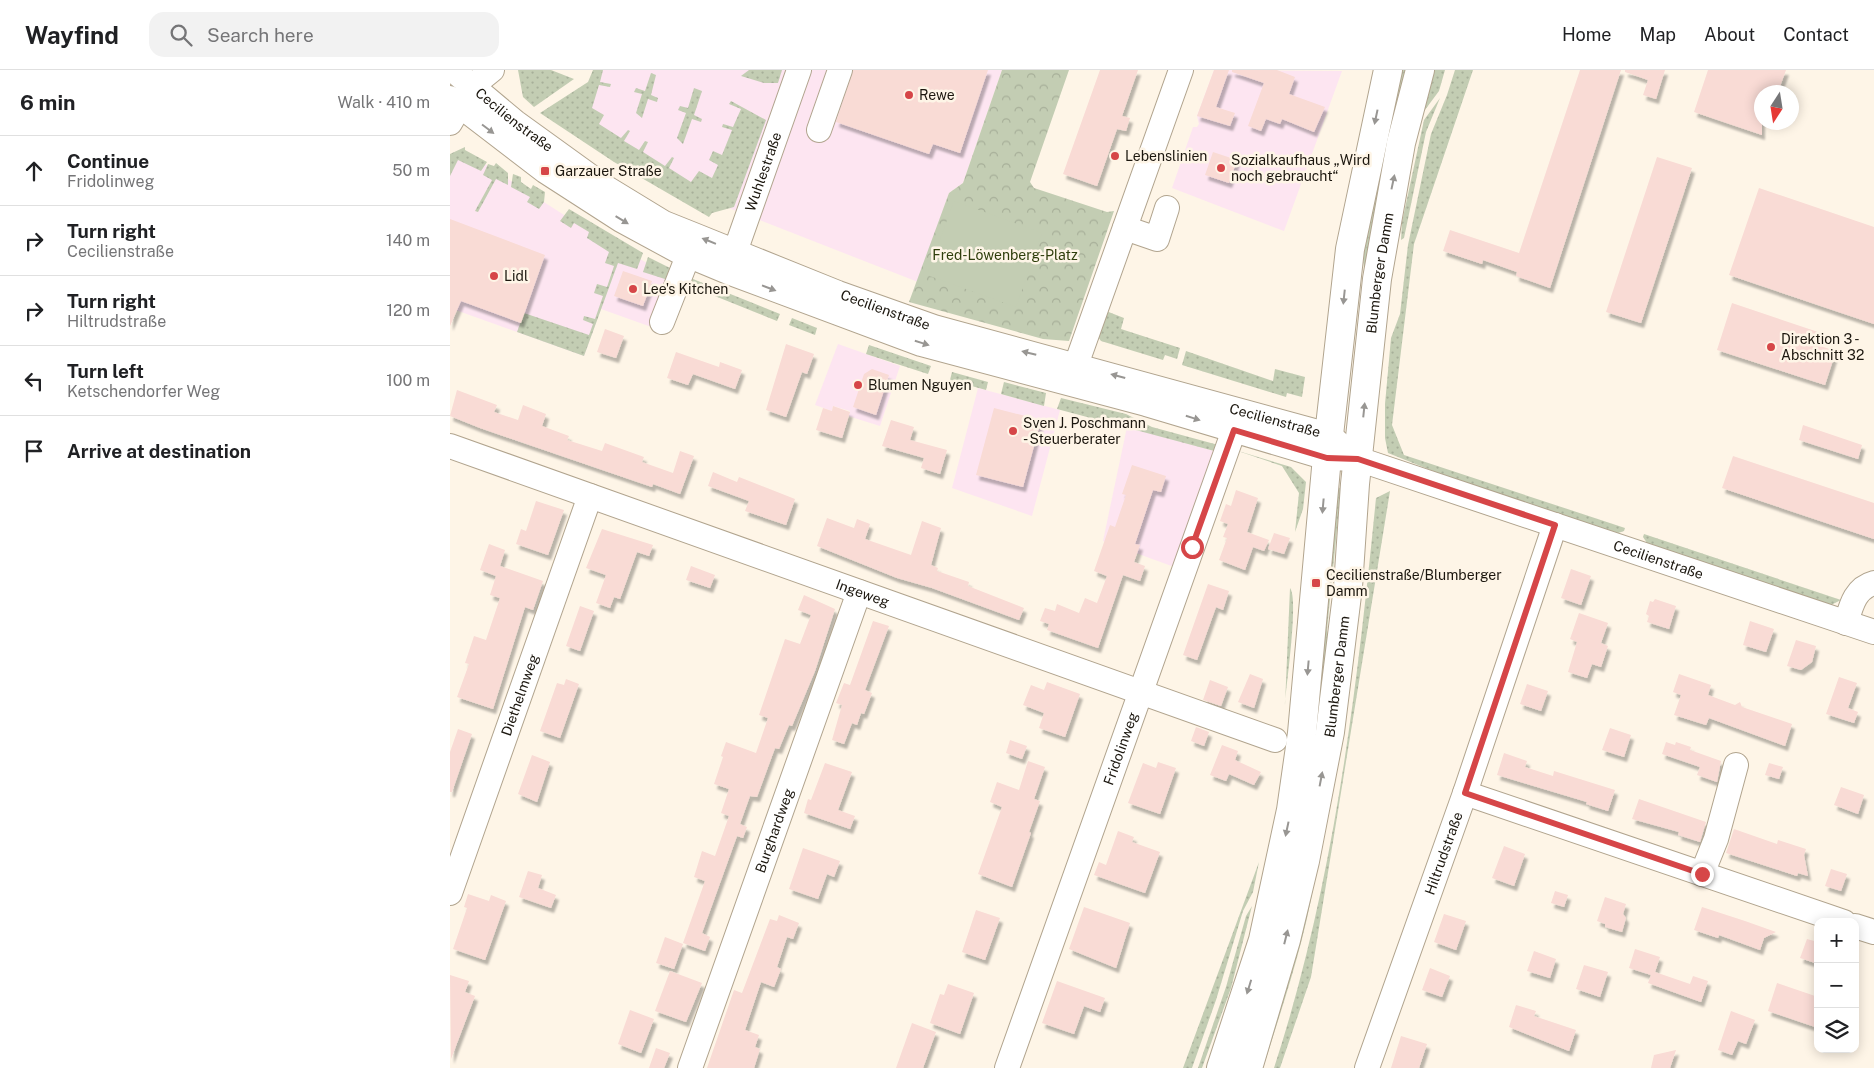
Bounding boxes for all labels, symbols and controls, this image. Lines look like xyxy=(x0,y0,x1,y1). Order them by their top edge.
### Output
search box xyxy=(149,12,499,57)
text: Wayfind xyxy=(25,21,119,49)
icon: search xyxy=(167,21,195,49)
text: Search here xyxy=(207,24,314,46)
text: Home xyxy=(1562,24,1612,45)
text: Map xyxy=(1640,24,1676,45)
text: About xyxy=(1704,24,1755,45)
text: Contact xyxy=(1783,24,1849,45)
street label: Cecilienstraße xyxy=(472,84,556,155)
north arrow xyxy=(1754,85,1799,130)
place label: Rewe xyxy=(919,87,955,103)
marker: Rewe xyxy=(903,89,915,101)
text: 6 min xyxy=(20,90,76,115)
text: Walk · 410 m xyxy=(337,93,430,112)
one-way arrow xyxy=(1372,110,1380,125)
one-way arrow xyxy=(481,123,494,134)
street label: Wuhlestraße xyxy=(742,130,785,213)
place label: Lebenslinien xyxy=(1125,148,1207,164)
text: Continue xyxy=(67,150,149,172)
marker: Lebenslinien xyxy=(1109,150,1121,162)
place label: Sozialkaufhaus „Wird noch gebraucht“ xyxy=(1231,152,1370,184)
icon: ahead xyxy=(20,157,48,185)
text: 50 m xyxy=(392,161,430,180)
marker: Sozialkaufhaus „Wird noch gebraucht“ xyxy=(1215,162,1227,174)
place label: Garzauer Straße xyxy=(555,163,662,179)
marker: Garzauer Straße xyxy=(539,165,551,177)
text: Fridolinweg xyxy=(67,172,154,191)
one-way arrow xyxy=(1389,175,1397,190)
street label: Blumberger Damm xyxy=(1363,211,1397,334)
one-way arrow xyxy=(615,215,628,225)
text: Turn right xyxy=(67,220,156,242)
icon: right xyxy=(20,227,48,255)
text: 140 m xyxy=(386,231,430,250)
one-way arrow xyxy=(702,237,716,245)
text: Cecilienstraße xyxy=(67,242,174,261)
park label: Fred-Löwenberg-Platz xyxy=(932,247,1078,263)
place label: Lidl xyxy=(504,268,528,284)
marker: Lidl xyxy=(488,270,500,282)
place label: Lee's Kitchen xyxy=(643,281,728,297)
marker: Lee's Kitchen xyxy=(627,283,639,295)
one-way arrow xyxy=(762,284,777,292)
street label: Cecilienstraße xyxy=(839,287,932,333)
one-way arrow xyxy=(1340,289,1348,305)
text: Turn right xyxy=(67,290,156,312)
icon: right xyxy=(20,297,48,325)
text: 120 m xyxy=(386,301,430,320)
text: Hiltrudstraße xyxy=(67,312,166,331)
place label: Direktion 3 - Abschnitt 32 xyxy=(1781,331,1864,363)
one-way arrow xyxy=(915,340,930,348)
marker: Direktion 3 - Abschnitt 32 xyxy=(1765,341,1777,353)
one-way arrow xyxy=(1021,349,1036,357)
text: Turn left xyxy=(67,360,144,382)
icon: left xyxy=(20,367,48,395)
text: 100 m xyxy=(386,371,430,390)
one-way arrow xyxy=(1111,372,1126,380)
place label: Blumen Nguyen xyxy=(868,377,972,393)
marker: Blumen Nguyen xyxy=(852,379,864,391)
text: Ketschendorfer Weg xyxy=(67,382,220,401)
street label: Cecilienstraße xyxy=(1228,400,1322,440)
one-way arrow xyxy=(1360,402,1368,418)
one-way arrow xyxy=(1185,414,1200,422)
place label: Sven J. Poschmann - Steuerberater xyxy=(1023,415,1146,447)
marker: Sven J. Poschmann - Steuerberater xyxy=(1007,425,1019,437)
icon: arrive xyxy=(20,437,48,465)
text: Arrive at destination xyxy=(67,440,251,462)
one-way arrow xyxy=(1318,499,1326,515)
route start xyxy=(1181,536,1204,559)
street label: Cecilienstraße xyxy=(1611,537,1706,582)
place label: Cecilienstraße/Blumberger Damm xyxy=(1326,567,1502,599)
street label: Ingeweg xyxy=(834,576,892,610)
marker: Cecilienstraße/Blumberger Damm xyxy=(1310,577,1322,589)
street label: Blumberger Damm xyxy=(1321,615,1352,739)
street label: Diethelmweg xyxy=(498,652,542,738)
one-way arrow xyxy=(1304,661,1312,677)
street label: Fridolinweg xyxy=(1100,710,1141,787)
one-way arrow xyxy=(1317,770,1325,786)
street label: Burghardweg xyxy=(752,786,797,875)
street label: Hiltrudstraße xyxy=(1421,809,1466,897)
one-way arrow xyxy=(1283,822,1291,837)
route end xyxy=(1691,863,1714,886)
map controls xyxy=(1814,918,1859,1053)
button: + xyxy=(1814,918,1859,963)
one-way arrow xyxy=(1283,930,1291,945)
button: − xyxy=(1814,963,1859,1008)
one-way arrow xyxy=(1244,980,1252,995)
button: layers xyxy=(1814,1008,1859,1053)

